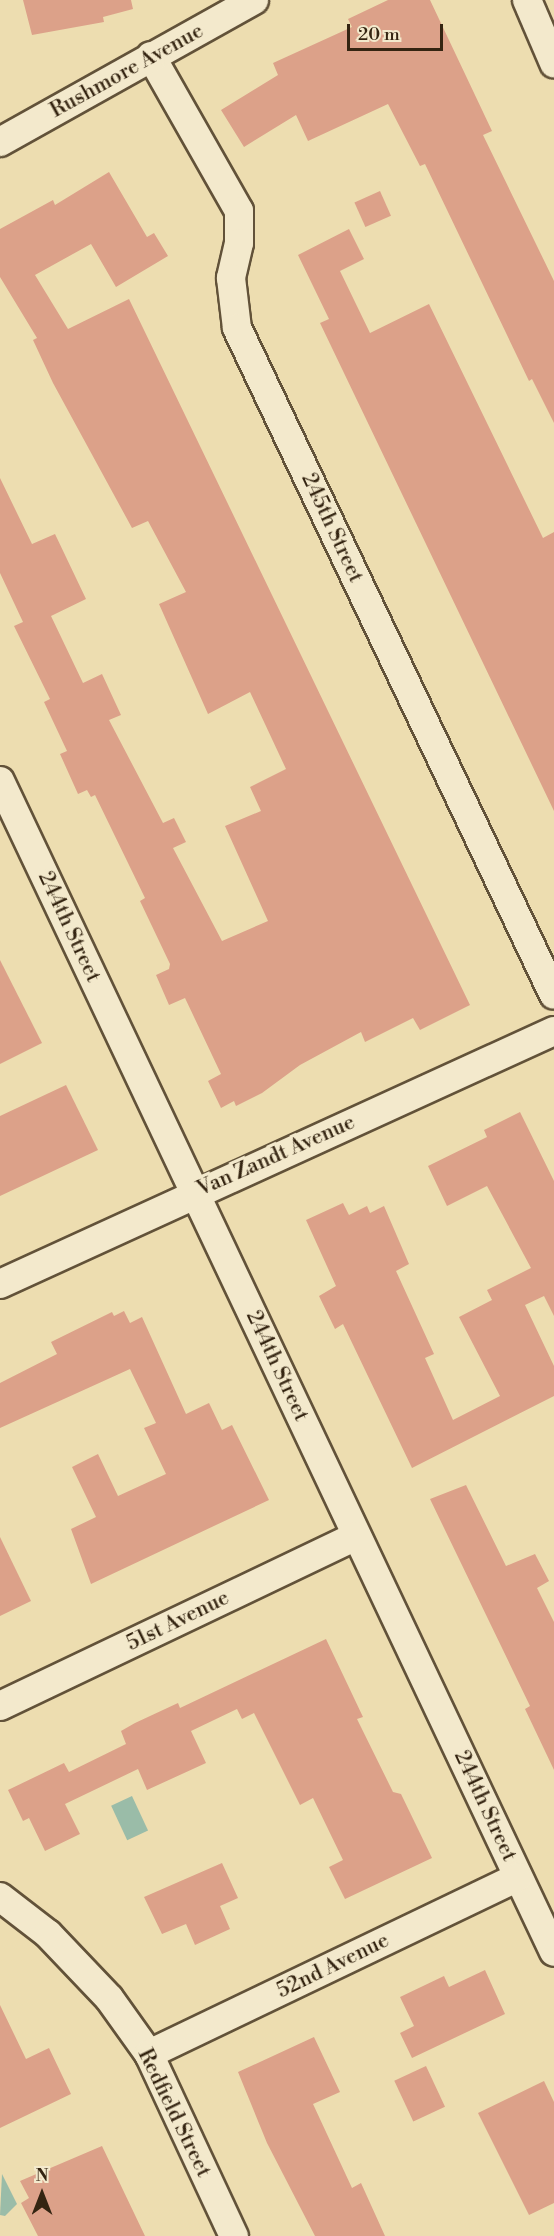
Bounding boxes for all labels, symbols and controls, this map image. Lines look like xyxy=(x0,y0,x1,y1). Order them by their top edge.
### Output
scale bar xyxy=(350,12,446,50)
street label: Rushmore Avenue xyxy=(46,18,208,124)
text: 20 m xyxy=(358,23,400,46)
street label: 245th Street xyxy=(296,469,368,587)
street label: 244th Street xyxy=(32,868,106,986)
street label: Van Zandt Avenue xyxy=(193,1110,359,1202)
street label: 244th Street xyxy=(240,1307,314,1425)
street label: 51st Avenue xyxy=(123,1585,233,1657)
street label: 244th Street xyxy=(448,1747,522,1865)
street label: 52nd Avenue xyxy=(273,1928,393,2004)
street label: Redfield Street xyxy=(132,2045,216,2181)
north arrow xyxy=(12,2164,72,2224)
text: N xyxy=(36,2166,48,2186)

